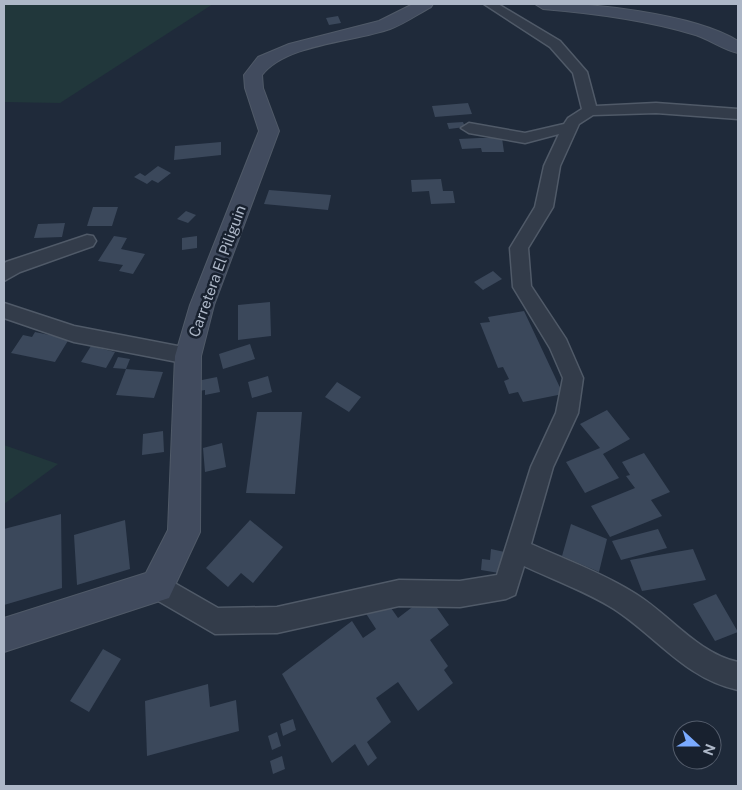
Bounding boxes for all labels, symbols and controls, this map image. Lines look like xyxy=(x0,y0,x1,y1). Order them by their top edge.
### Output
street label: Carretera El Piliguin xyxy=(185,203,249,339)
north arrow xyxy=(672,720,722,770)
text: N xyxy=(700,742,719,758)

